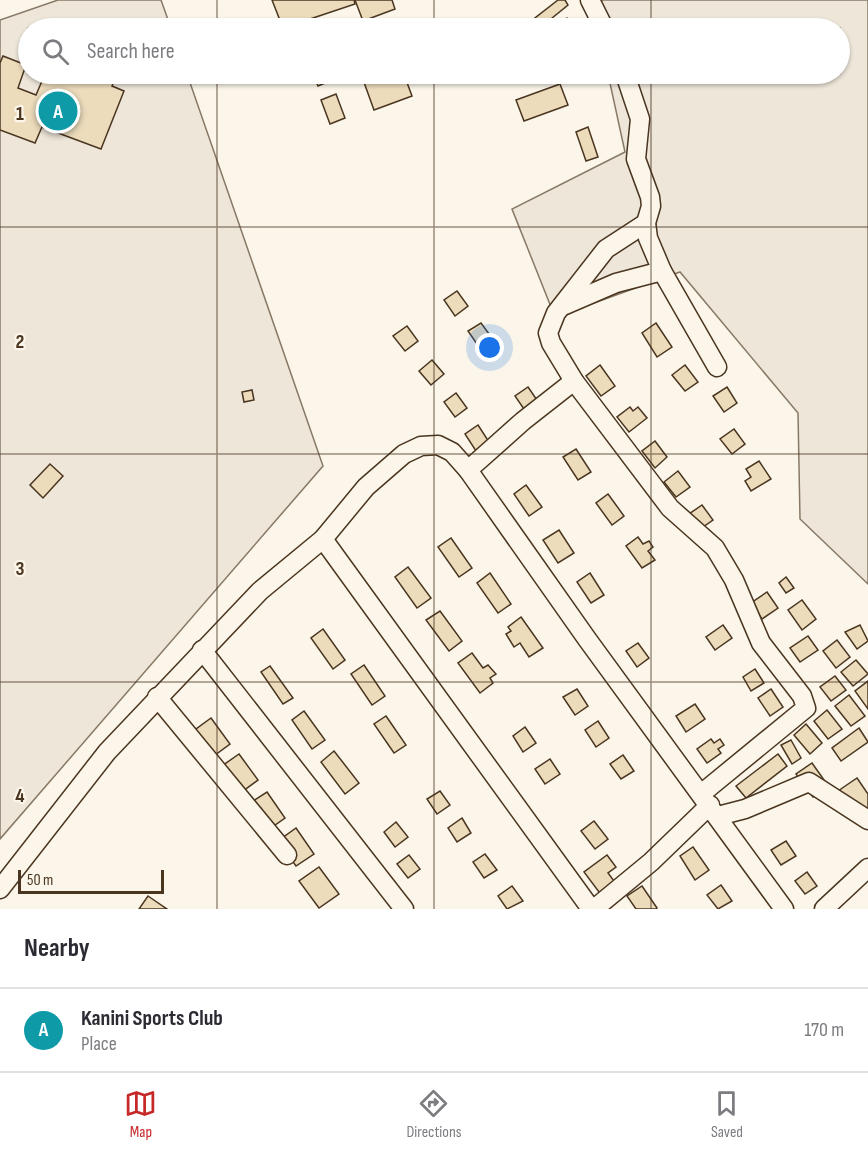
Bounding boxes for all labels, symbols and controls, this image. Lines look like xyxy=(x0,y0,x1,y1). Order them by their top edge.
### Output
search box xyxy=(18,18,850,84)
icon: search xyxy=(39,35,72,68)
text: Search here xyxy=(87,38,174,65)
pin: A xyxy=(38,88,78,134)
text: 1 xyxy=(16,102,24,126)
text: 2 xyxy=(16,330,24,354)
your location xyxy=(475,333,504,362)
text: 3 xyxy=(16,557,25,581)
text: 4 xyxy=(15,784,25,808)
scale bar xyxy=(18,867,164,894)
text: 50 m xyxy=(27,871,53,890)
text: Nearby xyxy=(24,933,90,964)
text: Kanini Sports Club xyxy=(81,1005,223,1032)
text: A xyxy=(39,1018,48,1042)
text: 170 m xyxy=(804,1018,844,1042)
text: Place xyxy=(81,1032,117,1056)
tab: Map xyxy=(124,1087,157,1142)
tab: Directions xyxy=(406,1087,461,1142)
tab: Saved xyxy=(710,1087,743,1142)

